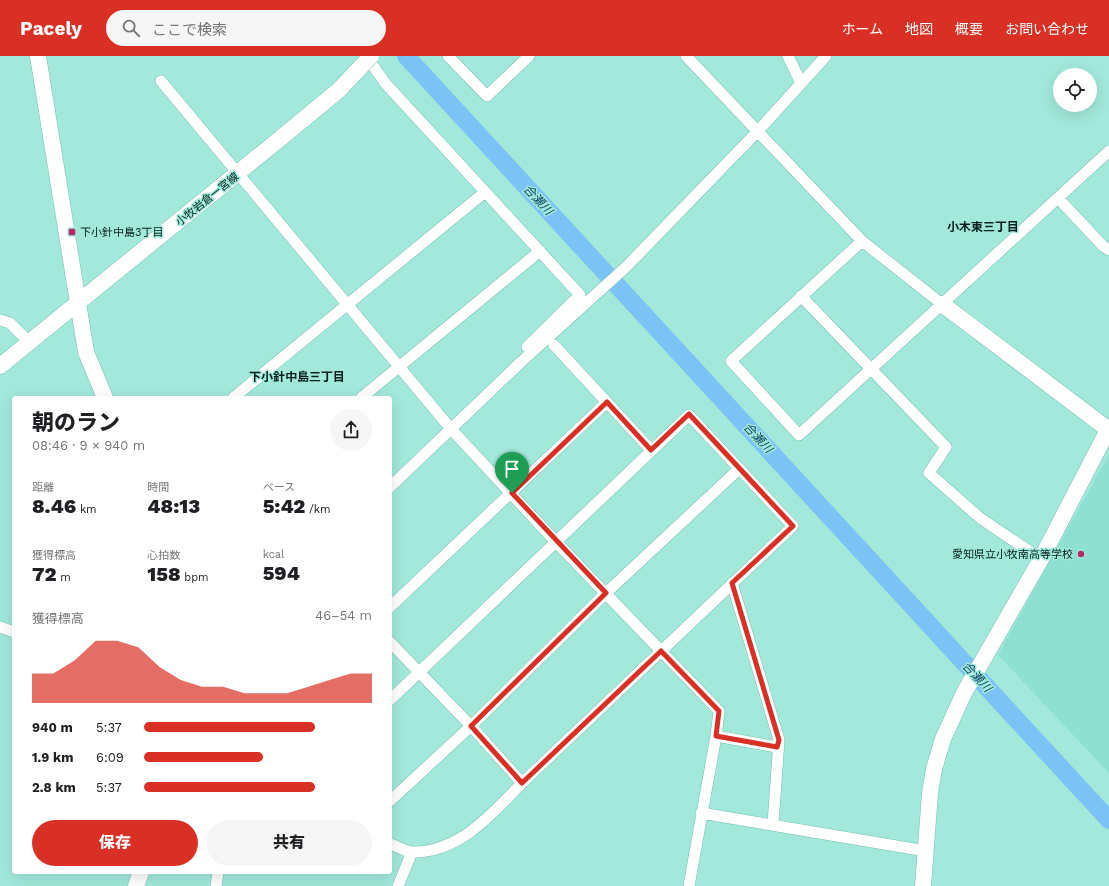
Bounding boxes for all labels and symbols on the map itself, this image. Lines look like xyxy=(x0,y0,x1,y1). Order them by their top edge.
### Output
street label: 小牧岩倉一宮線 xyxy=(173,170,241,229)
water label: 合瀬川 xyxy=(521,182,557,219)
district label: 小木東三丁目 xyxy=(947,220,1019,234)
place label: 下小針中島3丁目 xyxy=(80,226,163,239)
marker: 下小針中島3丁目 xyxy=(67,227,77,237)
district label: 下小針中島三丁目 xyxy=(249,370,345,384)
water label: 合瀬川 xyxy=(741,420,777,457)
pin xyxy=(495,452,529,493)
place label: 愛知県立小牧南高等学校 xyxy=(952,548,1073,561)
marker: 愛知県立小牧南高等学校 xyxy=(1076,549,1086,559)
water label: 合瀬川 xyxy=(960,659,996,696)

